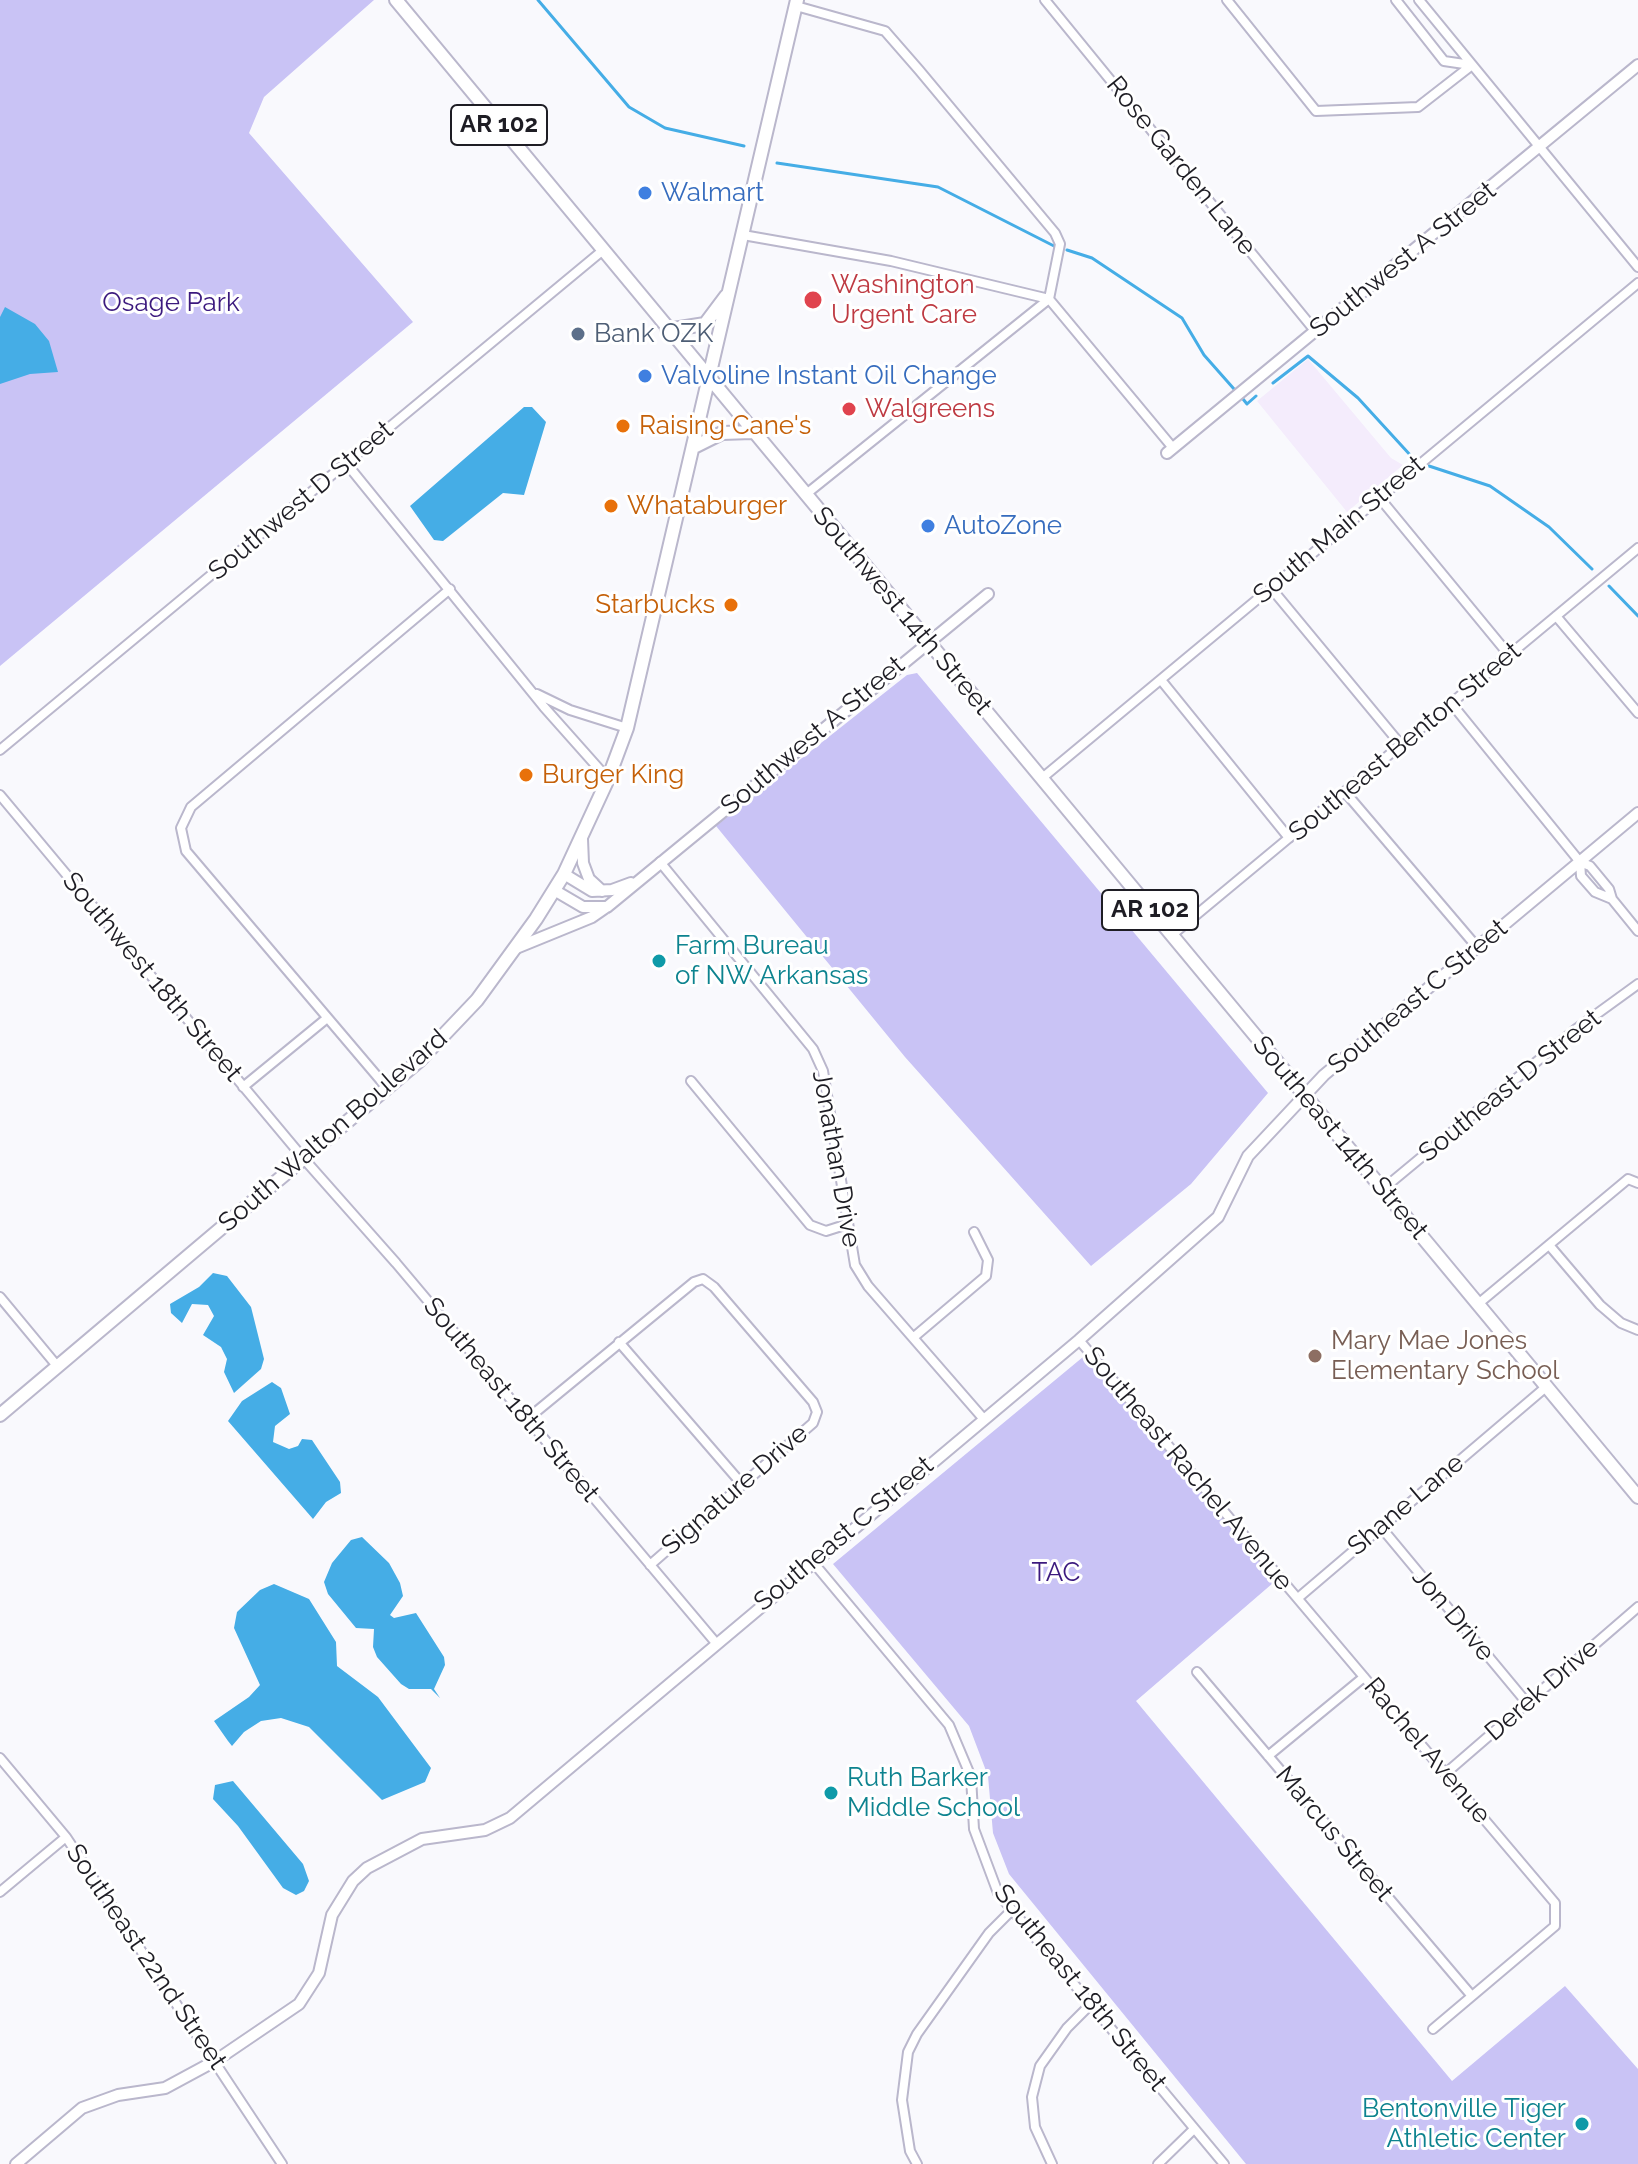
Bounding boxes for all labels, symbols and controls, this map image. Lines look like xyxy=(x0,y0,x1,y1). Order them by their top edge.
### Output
street label: Rose Garden Lane xyxy=(1099,70,1263,262)
road number: AR 102 xyxy=(451,105,547,145)
street label: Southwest A Street xyxy=(1304,175,1502,345)
place label: Walmart xyxy=(661,177,764,209)
marker: Walmart xyxy=(636,184,654,202)
place label: Washington Urgent Care xyxy=(831,269,977,330)
park label: Osage Park xyxy=(102,287,240,319)
marker: Washington Urgent Care xyxy=(802,289,824,311)
place label: Bank OZK xyxy=(594,318,713,350)
marker: Bank OZK xyxy=(569,325,587,343)
place label: Valvoline Instant Oil Change xyxy=(661,360,997,392)
marker: Valvoline Instant Oil Change xyxy=(636,367,654,385)
place label: Walgreens xyxy=(865,393,995,425)
marker: Walgreens xyxy=(840,400,858,418)
place label: Raising Cane's xyxy=(639,410,811,442)
street label: Southwest D Street xyxy=(202,415,400,587)
marker: Raising Cane's xyxy=(614,417,632,435)
street label: South Main Street xyxy=(1247,449,1431,611)
place label: Whataburger xyxy=(627,490,787,522)
marker: Whataburger xyxy=(602,497,620,515)
street label: Southwest 14th Street xyxy=(806,501,998,721)
place label: AutoZone xyxy=(944,510,1062,542)
marker: AutoZone xyxy=(919,517,937,535)
place label: Starbucks xyxy=(595,589,715,621)
marker: Starbucks xyxy=(722,596,740,614)
street label: Southeast Benton Street xyxy=(1283,636,1527,848)
street label: Southwest A Street xyxy=(715,650,911,822)
place label: Burger King xyxy=(542,759,684,791)
marker: Burger King xyxy=(517,766,535,784)
street label: Southwest 18th Street xyxy=(55,866,249,1088)
road number: AR 102 xyxy=(1102,890,1198,930)
street label: Southeast C Street xyxy=(1322,913,1514,1081)
place label: Farm Bureau of NW Arkansas xyxy=(675,930,868,992)
marker: Farm Bureau of NW Arkansas xyxy=(650,952,668,970)
street label: Southeast D Street xyxy=(1413,1003,1607,1169)
street label: South Walton Boulevard xyxy=(212,1023,454,1239)
street label: Southeast 14th Street xyxy=(1246,1030,1434,1246)
street label: Jonathan Drive xyxy=(805,1068,867,1250)
street label: Southeast 18th Street xyxy=(416,1292,606,1508)
place label: Mary Mae Jones Elementary School xyxy=(1331,1325,1559,1386)
street label: Southeast Rachel Avenue xyxy=(1077,1341,1299,1597)
marker: Mary Mae Jones Elementary School xyxy=(1306,1347,1324,1365)
street label: Signature Drive xyxy=(656,1418,814,1562)
street label: Shane Lane xyxy=(1342,1447,1470,1563)
street label: Southeast C Street xyxy=(748,1450,940,1618)
park label: TAC xyxy=(1032,1557,1080,1589)
street label: Jon Drive xyxy=(1405,1562,1501,1668)
street label: Derek Drive xyxy=(1479,1632,1605,1748)
street label: Rachel Avenue xyxy=(1357,1672,1497,1830)
street label: Marcus Street xyxy=(1269,1760,1399,1908)
place label: Ruth Barker Middle School xyxy=(847,1762,1020,1824)
marker: Ruth Barker Middle School xyxy=(822,1784,840,1802)
street label: Southeast 22nd Street xyxy=(59,1838,233,2076)
street label: Southeast 18th Street xyxy=(987,1878,1173,2098)
place label: Bentonville Tiger Athletic Center xyxy=(1362,2093,1566,2154)
marker: Bentonville Tiger Athletic Center xyxy=(1573,2115,1591,2133)

